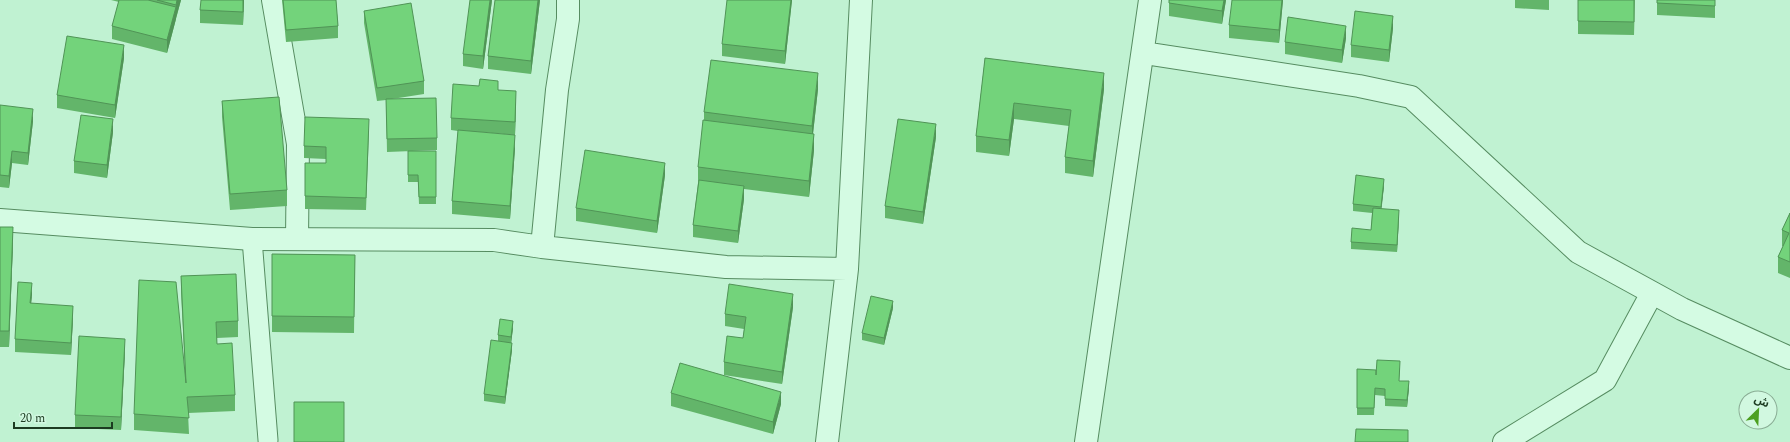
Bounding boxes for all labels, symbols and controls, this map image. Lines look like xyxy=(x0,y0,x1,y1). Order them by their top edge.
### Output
north arrow xyxy=(1738,390,1778,430)
text: ش xyxy=(1752,390,1772,412)
scale bar xyxy=(14,404,112,430)
text: 20 m xyxy=(20,409,45,428)

